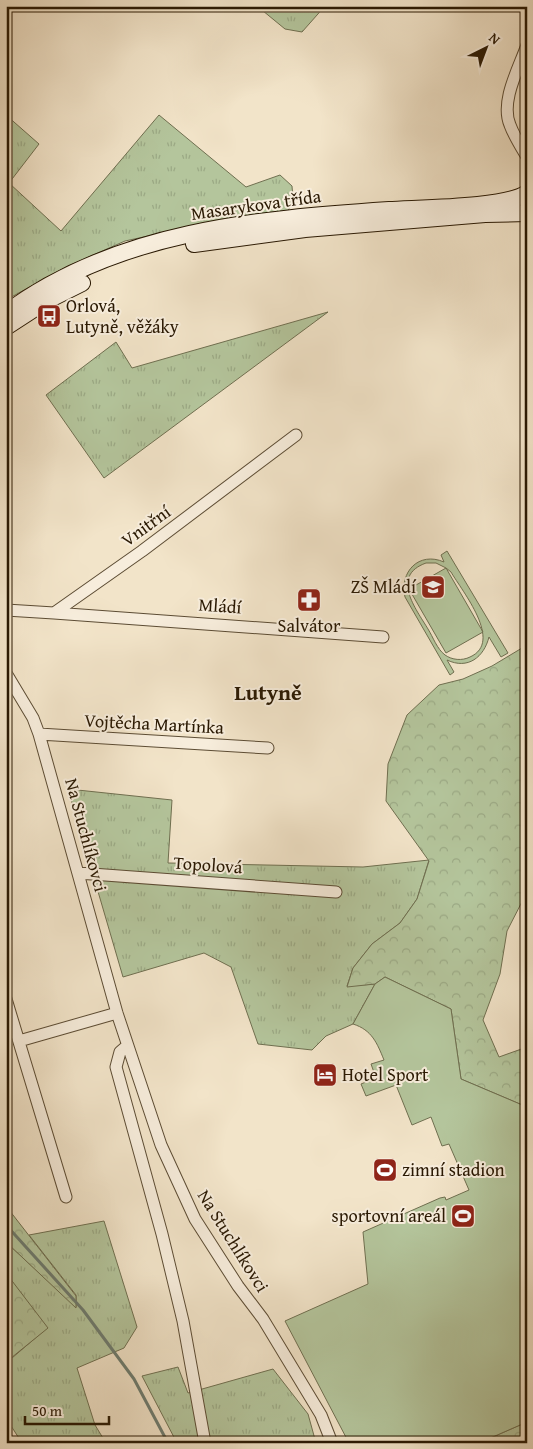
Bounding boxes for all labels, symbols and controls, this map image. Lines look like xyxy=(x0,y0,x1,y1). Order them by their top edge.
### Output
north arrow xyxy=(460,22,510,72)
text: N xyxy=(485,28,505,49)
street label: Masarykova třída xyxy=(189,182,323,227)
place label: Orlová, Lutyně, věžáky xyxy=(66,292,179,340)
bus stop icon: Orlová, Lutyně, věžáky xyxy=(36,303,62,329)
street label: Vnitřní xyxy=(115,498,177,553)
place label: ZŠ Mládí xyxy=(351,573,417,600)
school or university icon: ZŠ Mládí xyxy=(420,574,446,600)
pharmacy icon: Salvátor xyxy=(296,587,322,613)
street label: Mládí xyxy=(198,591,243,621)
place label: Salvátor xyxy=(278,612,341,639)
district label: Lutyně xyxy=(234,676,302,708)
street label: Vojtěcha Martínka xyxy=(84,706,225,741)
street label: Na Stuchlíkovci xyxy=(58,775,115,895)
street label: Topolová xyxy=(173,849,244,880)
place label: Hotel Sport xyxy=(342,1061,429,1088)
hotel icon: Hotel Sport xyxy=(312,1062,338,1088)
place label: zimní stadion xyxy=(402,1156,505,1183)
sports icon: zimní stadion xyxy=(372,1157,398,1183)
street label: Na Stuchlíkovci xyxy=(191,1184,276,1297)
place label: sportovní areál xyxy=(332,1202,446,1229)
sports icon: sportovní areál xyxy=(450,1203,476,1229)
scale bar xyxy=(25,1394,109,1426)
text: 50 m xyxy=(32,1400,63,1421)

